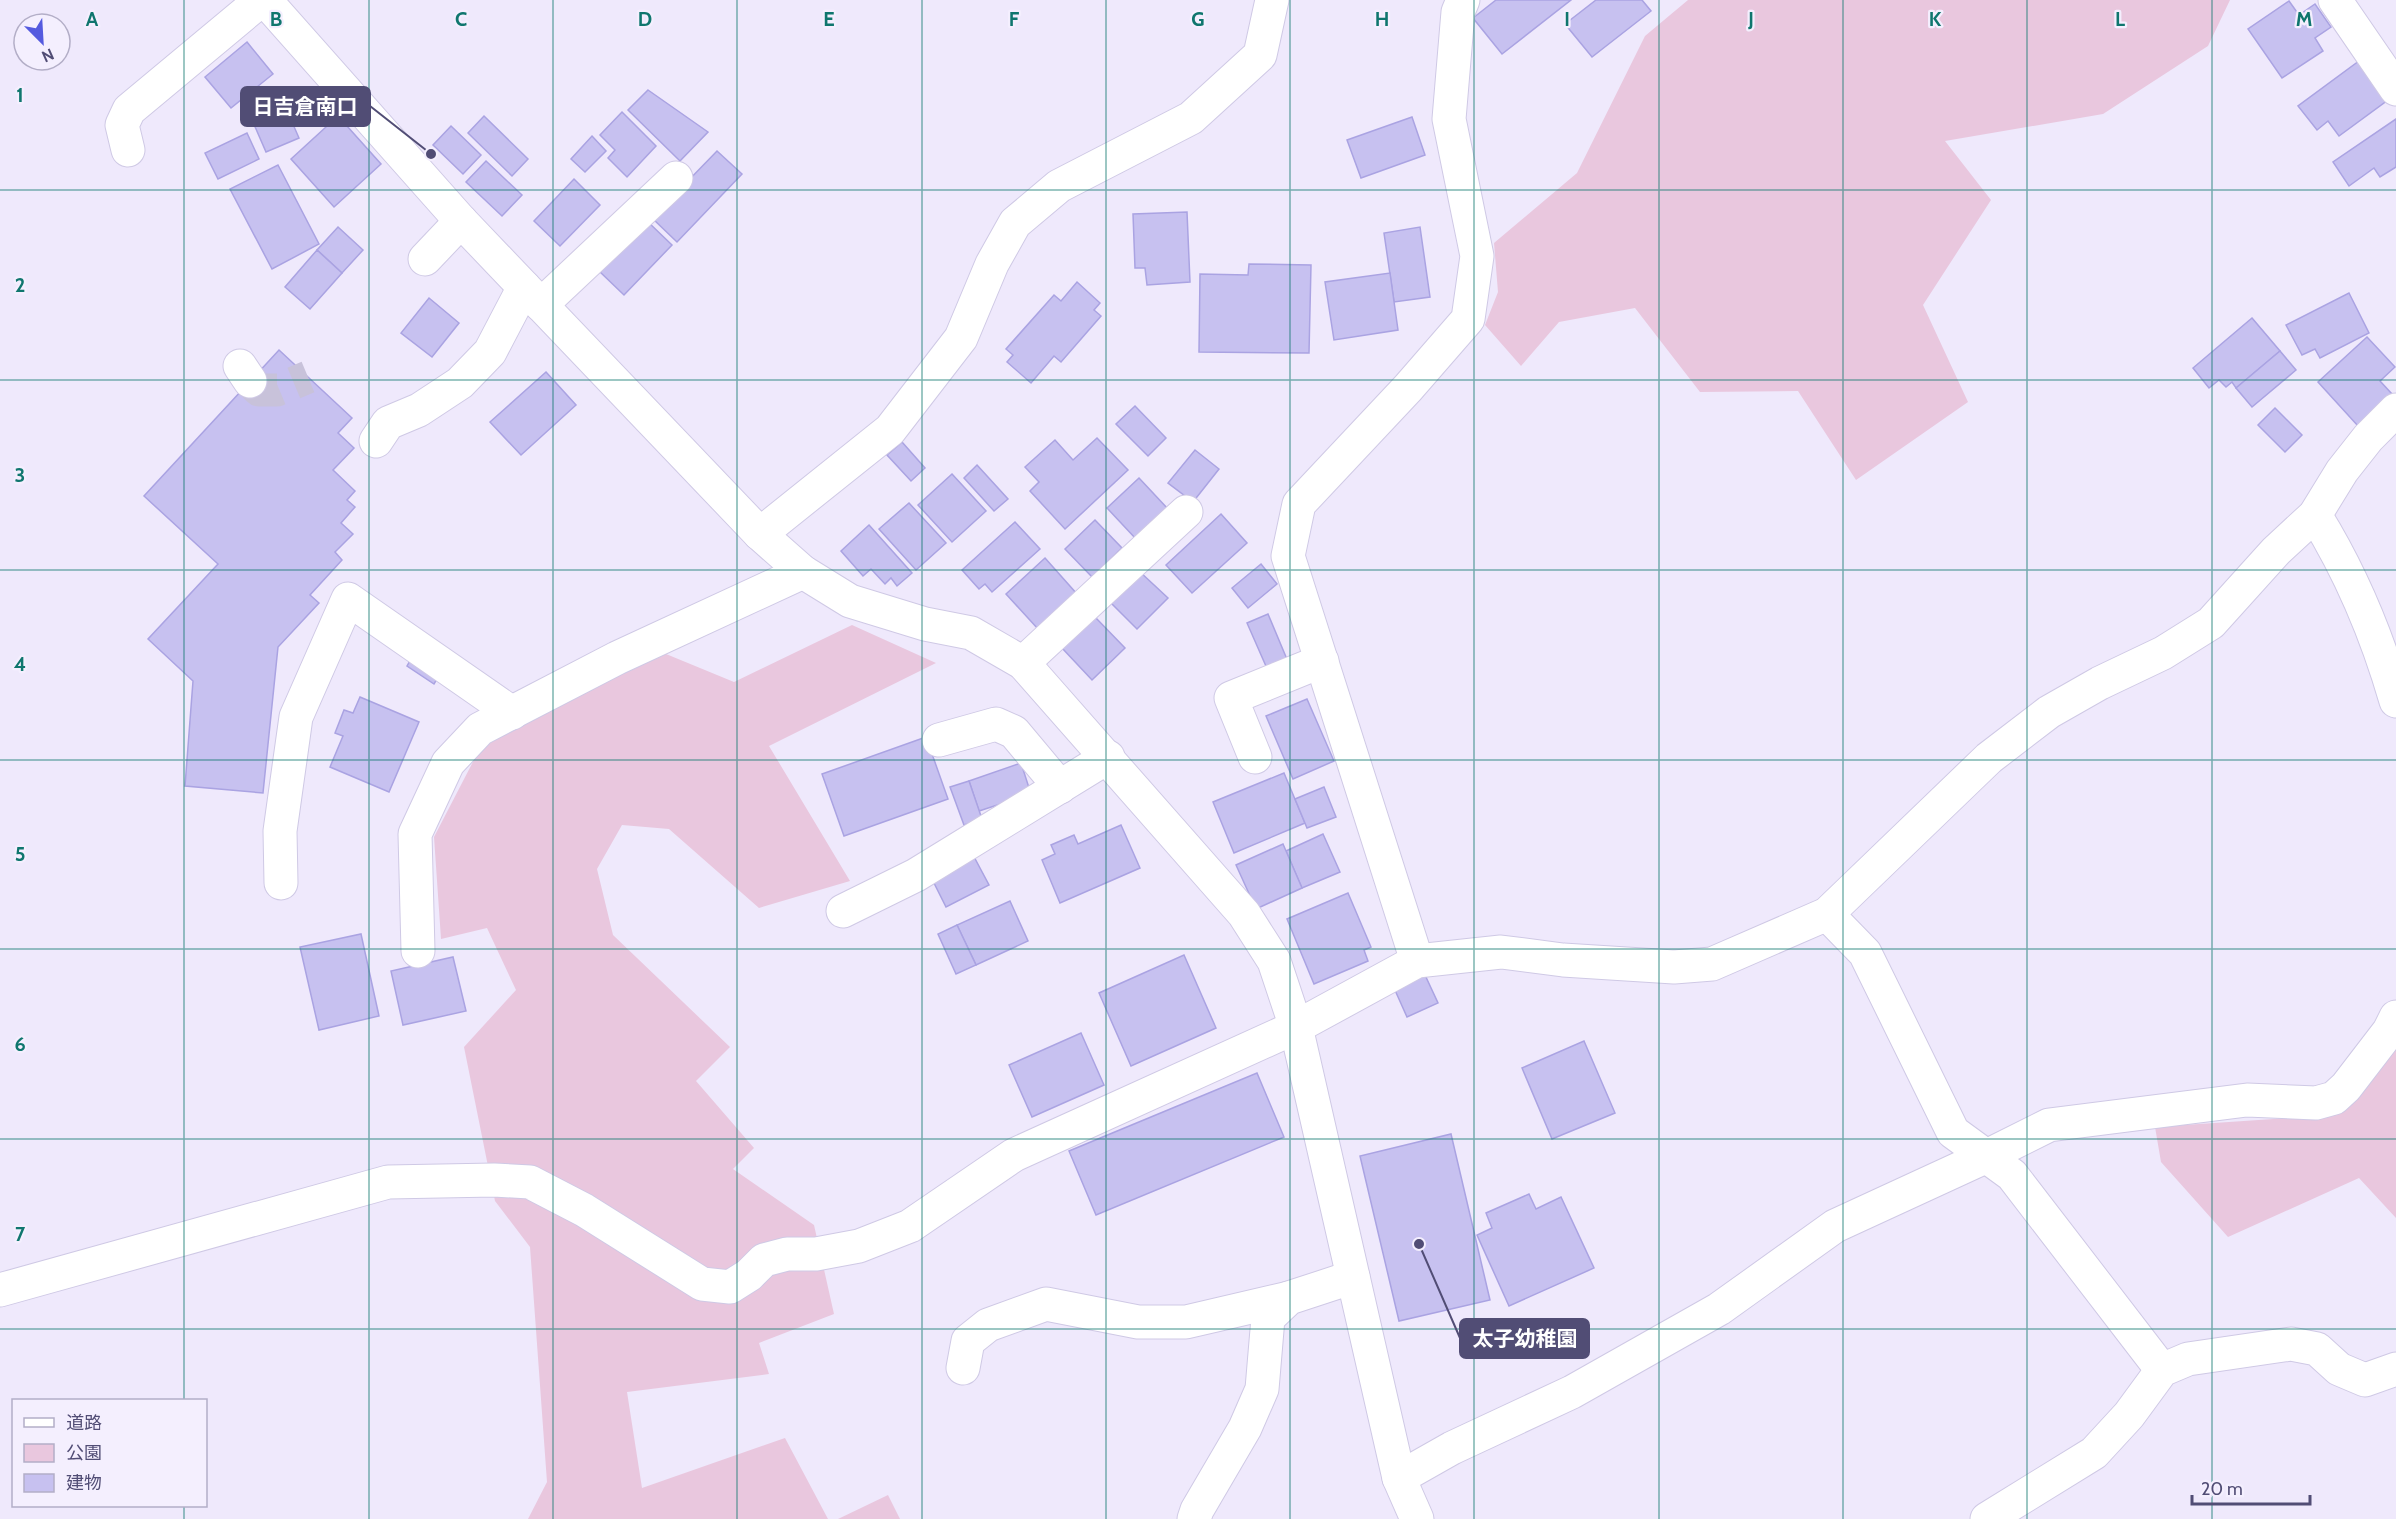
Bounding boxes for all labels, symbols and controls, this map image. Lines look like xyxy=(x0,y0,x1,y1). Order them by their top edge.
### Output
text: A xyxy=(86,7,99,31)
text: B xyxy=(270,7,282,31)
text: C xyxy=(455,7,467,31)
text: D xyxy=(638,7,652,31)
text: E xyxy=(823,7,835,31)
text: F xyxy=(1009,7,1020,31)
text: G xyxy=(1191,7,1205,31)
text: H xyxy=(1375,7,1389,31)
text: I xyxy=(1564,7,1570,31)
text: J xyxy=(1747,7,1754,31)
text: K xyxy=(1929,7,1942,31)
text: L xyxy=(2115,7,2125,31)
text: M xyxy=(2296,7,2312,31)
north arrow xyxy=(12,12,72,72)
text: N xyxy=(39,44,57,66)
text: 1 xyxy=(16,83,24,107)
callout: 日吉倉南口 xyxy=(241,87,370,126)
text: 日吉倉南口 xyxy=(253,94,358,119)
text: 2 xyxy=(15,273,25,297)
text: 3 xyxy=(15,463,25,487)
text: 4 xyxy=(14,652,26,676)
text: 5 xyxy=(15,842,25,866)
text: 6 xyxy=(14,1032,26,1056)
text: 7 xyxy=(15,1222,26,1246)
callout: 太子幼稚園 xyxy=(1460,1319,1589,1358)
text: 太子幼稚園 xyxy=(1473,1326,1578,1351)
legend xyxy=(12,1399,207,1507)
text: 道路 xyxy=(66,1412,102,1434)
text: 公園 xyxy=(66,1442,102,1464)
scale bar xyxy=(2192,1468,2310,1506)
text: 建物 xyxy=(66,1472,102,1494)
text: 20 m xyxy=(2201,1478,2243,1500)

